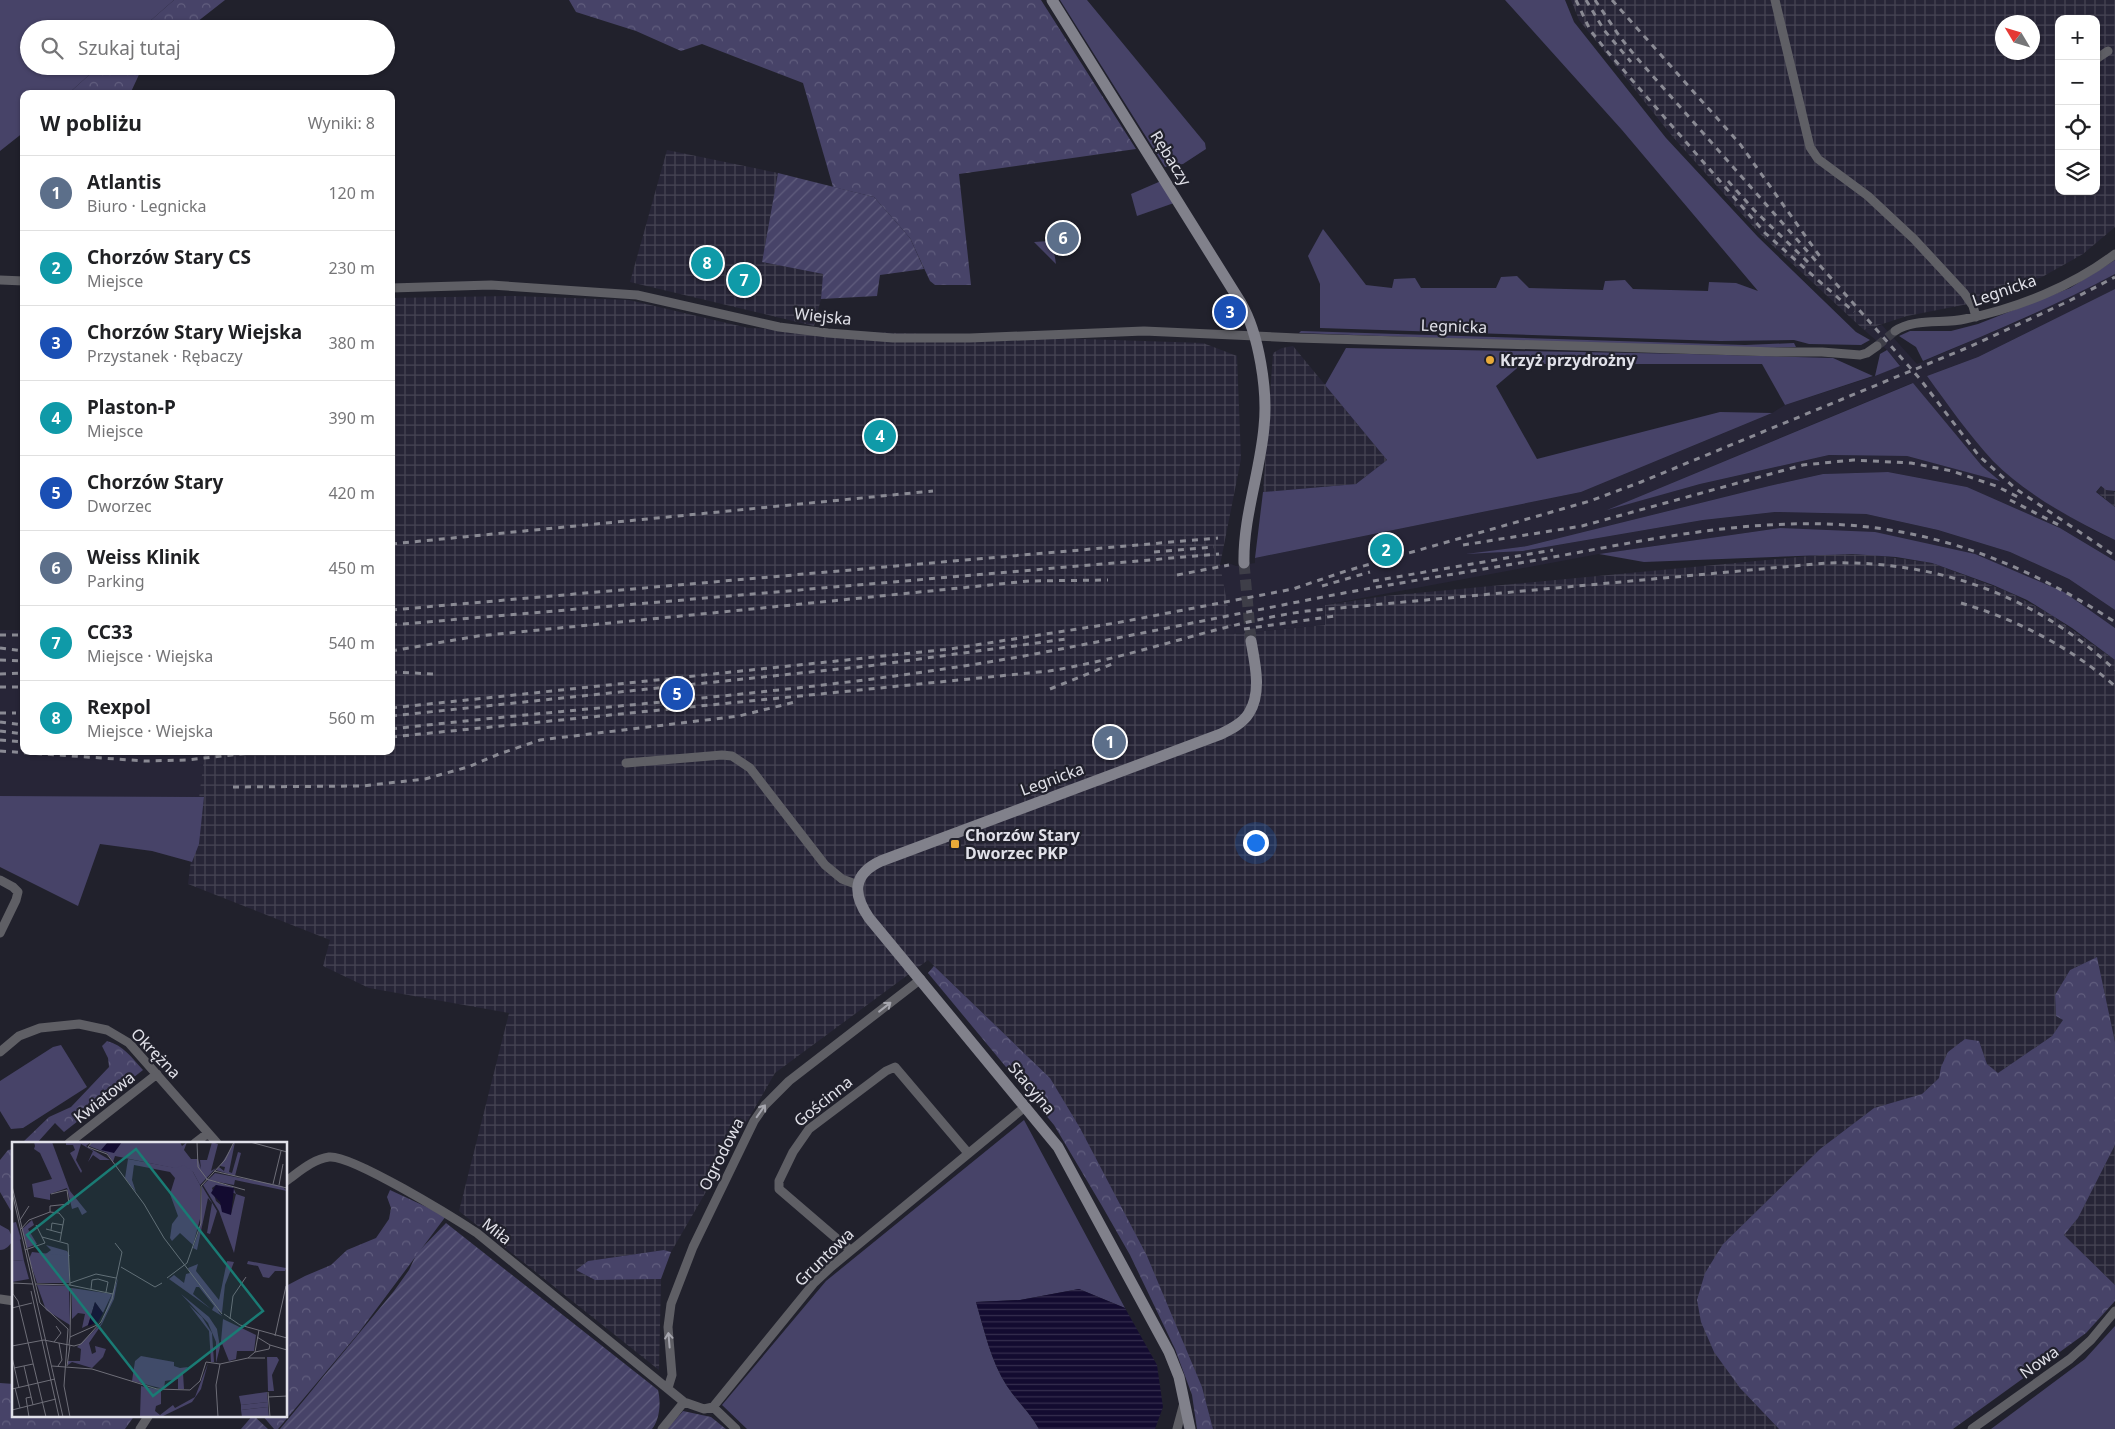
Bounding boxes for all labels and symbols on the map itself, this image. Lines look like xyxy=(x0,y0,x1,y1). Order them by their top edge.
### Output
north arrow xyxy=(1995,15,2040,60)
street label: Rębaczy xyxy=(1145,126,1197,190)
pin: 6 xyxy=(1047,219,1079,257)
pin: 8 xyxy=(691,244,723,282)
pin: 7 xyxy=(728,261,760,299)
street label: Legnicka xyxy=(1969,269,2039,311)
pin: 3 xyxy=(1214,293,1246,331)
street label: Wiejska xyxy=(793,302,853,330)
street label: Legnicka xyxy=(1420,314,1488,338)
place label: Krzyż przydrożny xyxy=(1500,349,1636,371)
marker: Krzyż przydrożny xyxy=(1484,354,1496,366)
pin: 4 xyxy=(864,417,896,455)
pin: 2 xyxy=(1370,531,1402,569)
pin: 5 xyxy=(661,675,693,713)
pin: 1 xyxy=(1094,723,1126,761)
street label: Legnicka xyxy=(1017,757,1087,801)
place label: Chorzów Stary Dworzec PKP xyxy=(965,824,1081,864)
your location xyxy=(1243,830,1269,856)
marker: Chorzów Stary Dworzec PKP xyxy=(949,838,961,850)
one-way arrow xyxy=(878,1001,891,1012)
street label: Okrężna xyxy=(126,1023,186,1083)
street label: Stacyjna xyxy=(1004,1057,1060,1119)
street label: Kwiatowa xyxy=(69,1066,139,1128)
street label: Gościnna xyxy=(789,1071,857,1131)
one-way arrow xyxy=(756,1104,766,1118)
street label: Ogrodowa xyxy=(693,1114,749,1194)
inset map xyxy=(12,1142,288,1416)
street label: Miła xyxy=(478,1213,516,1249)
street label: Gruntowa xyxy=(789,1223,859,1291)
one-way arrow xyxy=(665,1333,674,1349)
street label: Nowa xyxy=(2015,1340,2063,1384)

